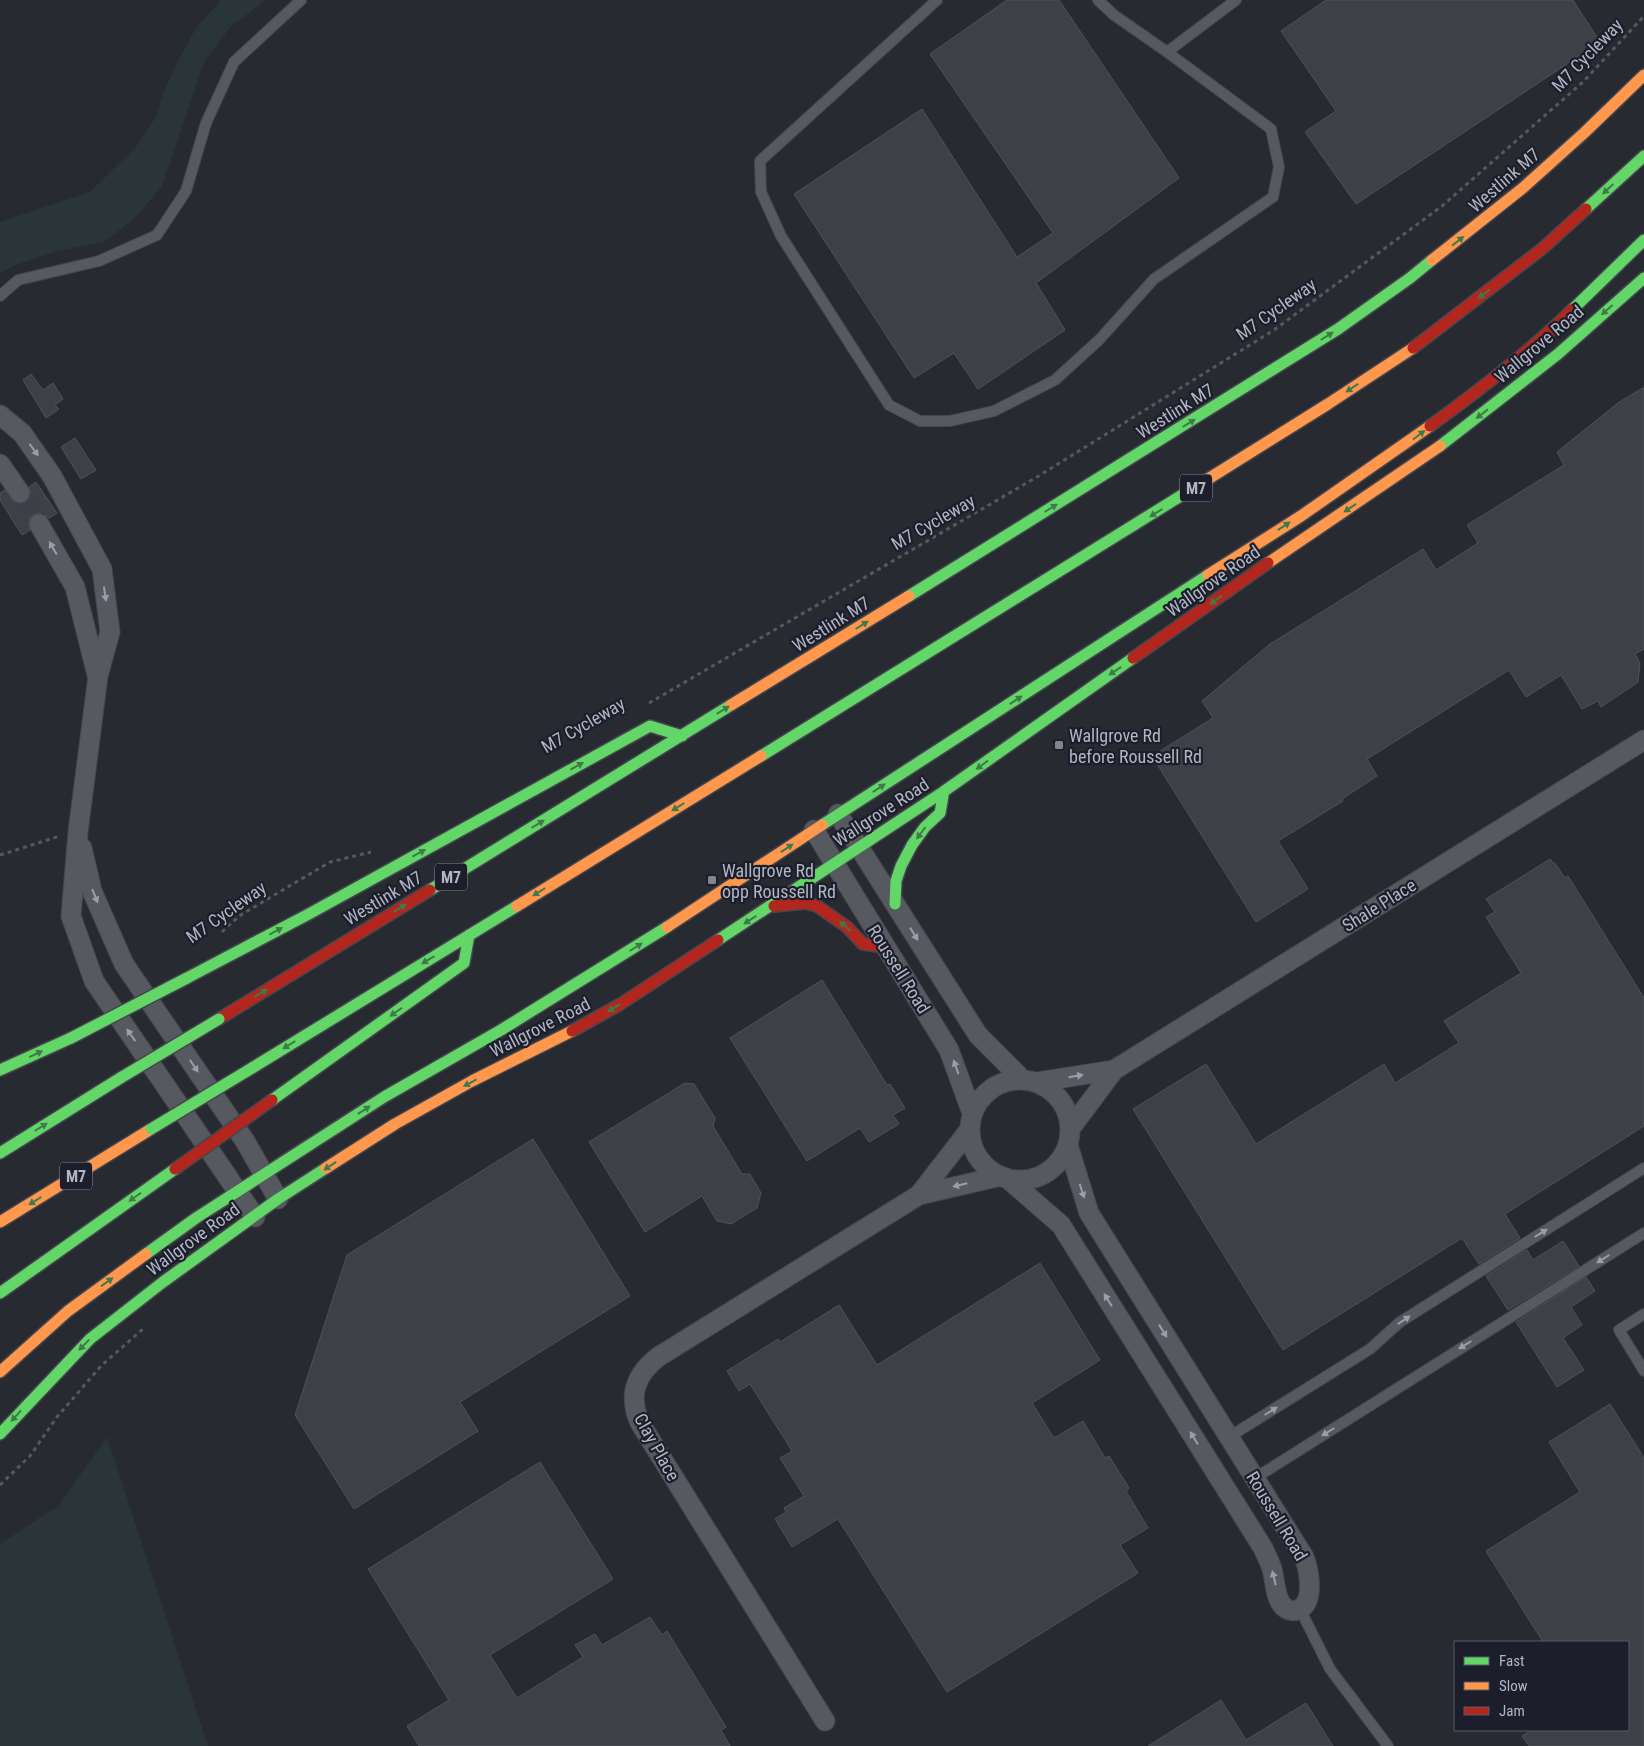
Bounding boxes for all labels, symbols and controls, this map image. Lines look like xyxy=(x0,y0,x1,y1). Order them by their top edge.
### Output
street label: M7 Cycleway xyxy=(1547,14,1627,96)
street label: Westlink M7 xyxy=(1464,143,1544,217)
one-way arrow xyxy=(1603,183,1615,195)
one-way arrow xyxy=(1451,235,1464,246)
street label: M7 Cycleway xyxy=(1232,274,1320,344)
one-way arrow xyxy=(1478,289,1491,300)
street label: Wallgrove Road xyxy=(1490,301,1588,387)
one-way arrow xyxy=(1602,304,1614,316)
one-way arrow xyxy=(1320,331,1333,341)
street label: Westlink M7 xyxy=(1132,379,1218,443)
one-way arrow xyxy=(1345,384,1359,393)
one-way arrow xyxy=(1475,409,1489,419)
one-way arrow xyxy=(1183,418,1196,427)
one-way arrow xyxy=(1412,429,1425,440)
one-way arrow xyxy=(28,443,39,456)
road number: M7 xyxy=(1180,474,1212,502)
street label: M7 Cycleway xyxy=(888,489,979,554)
one-way arrow xyxy=(1343,503,1357,513)
one-way arrow xyxy=(1045,504,1058,513)
one-way arrow xyxy=(1149,508,1162,517)
one-way arrow xyxy=(1278,521,1291,531)
street label: Wallgrove Road xyxy=(1162,541,1264,621)
one-way arrow xyxy=(49,542,58,555)
one-way arrow xyxy=(101,586,109,602)
street label: Westlink M7 xyxy=(788,592,874,656)
one-way arrow xyxy=(1209,595,1223,605)
one-way arrow xyxy=(855,620,868,630)
one-way arrow xyxy=(1108,666,1122,676)
street label: M7 Cycleway xyxy=(538,692,629,757)
one-way arrow xyxy=(1009,695,1023,705)
one-way arrow xyxy=(717,706,730,715)
place label: Wallgrove Rd before Roussell Rd xyxy=(1069,725,1202,767)
marker: Wallgrove Rd before Roussell Rd xyxy=(1053,739,1065,751)
one-way arrow xyxy=(975,760,989,770)
one-way arrow xyxy=(570,762,584,771)
street label: Wallgrove Road xyxy=(829,773,933,851)
one-way arrow xyxy=(872,783,886,792)
one-way arrow xyxy=(671,802,684,811)
one-way arrow xyxy=(532,819,545,828)
one-way arrow xyxy=(915,826,926,839)
one-way arrow xyxy=(780,843,794,853)
one-way arrow xyxy=(412,849,427,857)
place label: Wallgrove Rd opp Roussell Rd xyxy=(722,860,836,902)
road number: M7 xyxy=(435,864,467,890)
street label: Westlink M7 xyxy=(340,867,426,929)
marker: Wallgrove Rd opp Roussell Rd xyxy=(706,874,718,886)
street label: Shale Place xyxy=(1338,874,1420,936)
street label: M7 Cycleway xyxy=(182,877,270,947)
one-way arrow xyxy=(533,887,546,896)
one-way arrow xyxy=(91,889,99,903)
one-way arrow xyxy=(393,904,406,913)
one-way arrow xyxy=(744,915,757,924)
one-way arrow xyxy=(838,920,851,931)
street label: Roussell Road xyxy=(863,921,935,1017)
one-way arrow xyxy=(269,927,284,935)
one-way arrow xyxy=(909,927,918,941)
one-way arrow xyxy=(629,942,643,951)
one-way arrow xyxy=(421,956,434,965)
one-way arrow xyxy=(254,989,268,998)
street label: Wallgrove Road xyxy=(486,993,594,1061)
one-way arrow xyxy=(607,1004,621,1013)
one-way arrow xyxy=(389,1007,403,1017)
one-way arrow xyxy=(126,1028,136,1042)
one-way arrow xyxy=(282,1040,296,1050)
one-way arrow xyxy=(29,1050,43,1058)
one-way arrow xyxy=(189,1059,199,1073)
one-way arrow xyxy=(952,1059,960,1074)
one-way arrow xyxy=(1068,1072,1084,1080)
one-way arrow xyxy=(463,1079,477,1087)
one-way arrow xyxy=(357,1106,370,1115)
one-way arrow xyxy=(35,1123,48,1132)
one-way arrow xyxy=(324,1161,337,1171)
road number: M7 xyxy=(60,1162,92,1190)
one-way arrow xyxy=(952,1181,967,1189)
one-way arrow xyxy=(1079,1184,1087,1199)
one-way arrow xyxy=(128,1192,142,1202)
one-way arrow xyxy=(29,1196,42,1205)
street label: Wallgrove Road xyxy=(142,1198,244,1280)
one-way arrow xyxy=(1535,1228,1548,1237)
one-way arrow xyxy=(1596,1254,1609,1263)
one-way arrow xyxy=(100,1277,114,1287)
one-way arrow xyxy=(1103,1293,1112,1307)
one-way arrow xyxy=(1398,1315,1411,1325)
one-way arrow xyxy=(1159,1325,1168,1338)
one-way arrow xyxy=(78,1338,90,1350)
one-way arrow xyxy=(1459,1341,1472,1350)
one-way arrow xyxy=(1264,1407,1277,1416)
one-way arrow xyxy=(10,1410,22,1422)
street label: Clay Place xyxy=(630,1410,684,1484)
one-way arrow xyxy=(1321,1427,1334,1437)
one-way arrow xyxy=(1189,1431,1199,1444)
street label: Roussell Road xyxy=(1242,1467,1312,1565)
one-way arrow xyxy=(1270,1571,1278,1586)
legend xyxy=(1454,1641,1629,1731)
text: Fast xyxy=(1499,1652,1524,1670)
text: Slow xyxy=(1499,1677,1528,1695)
text: Jam xyxy=(1499,1702,1525,1720)

